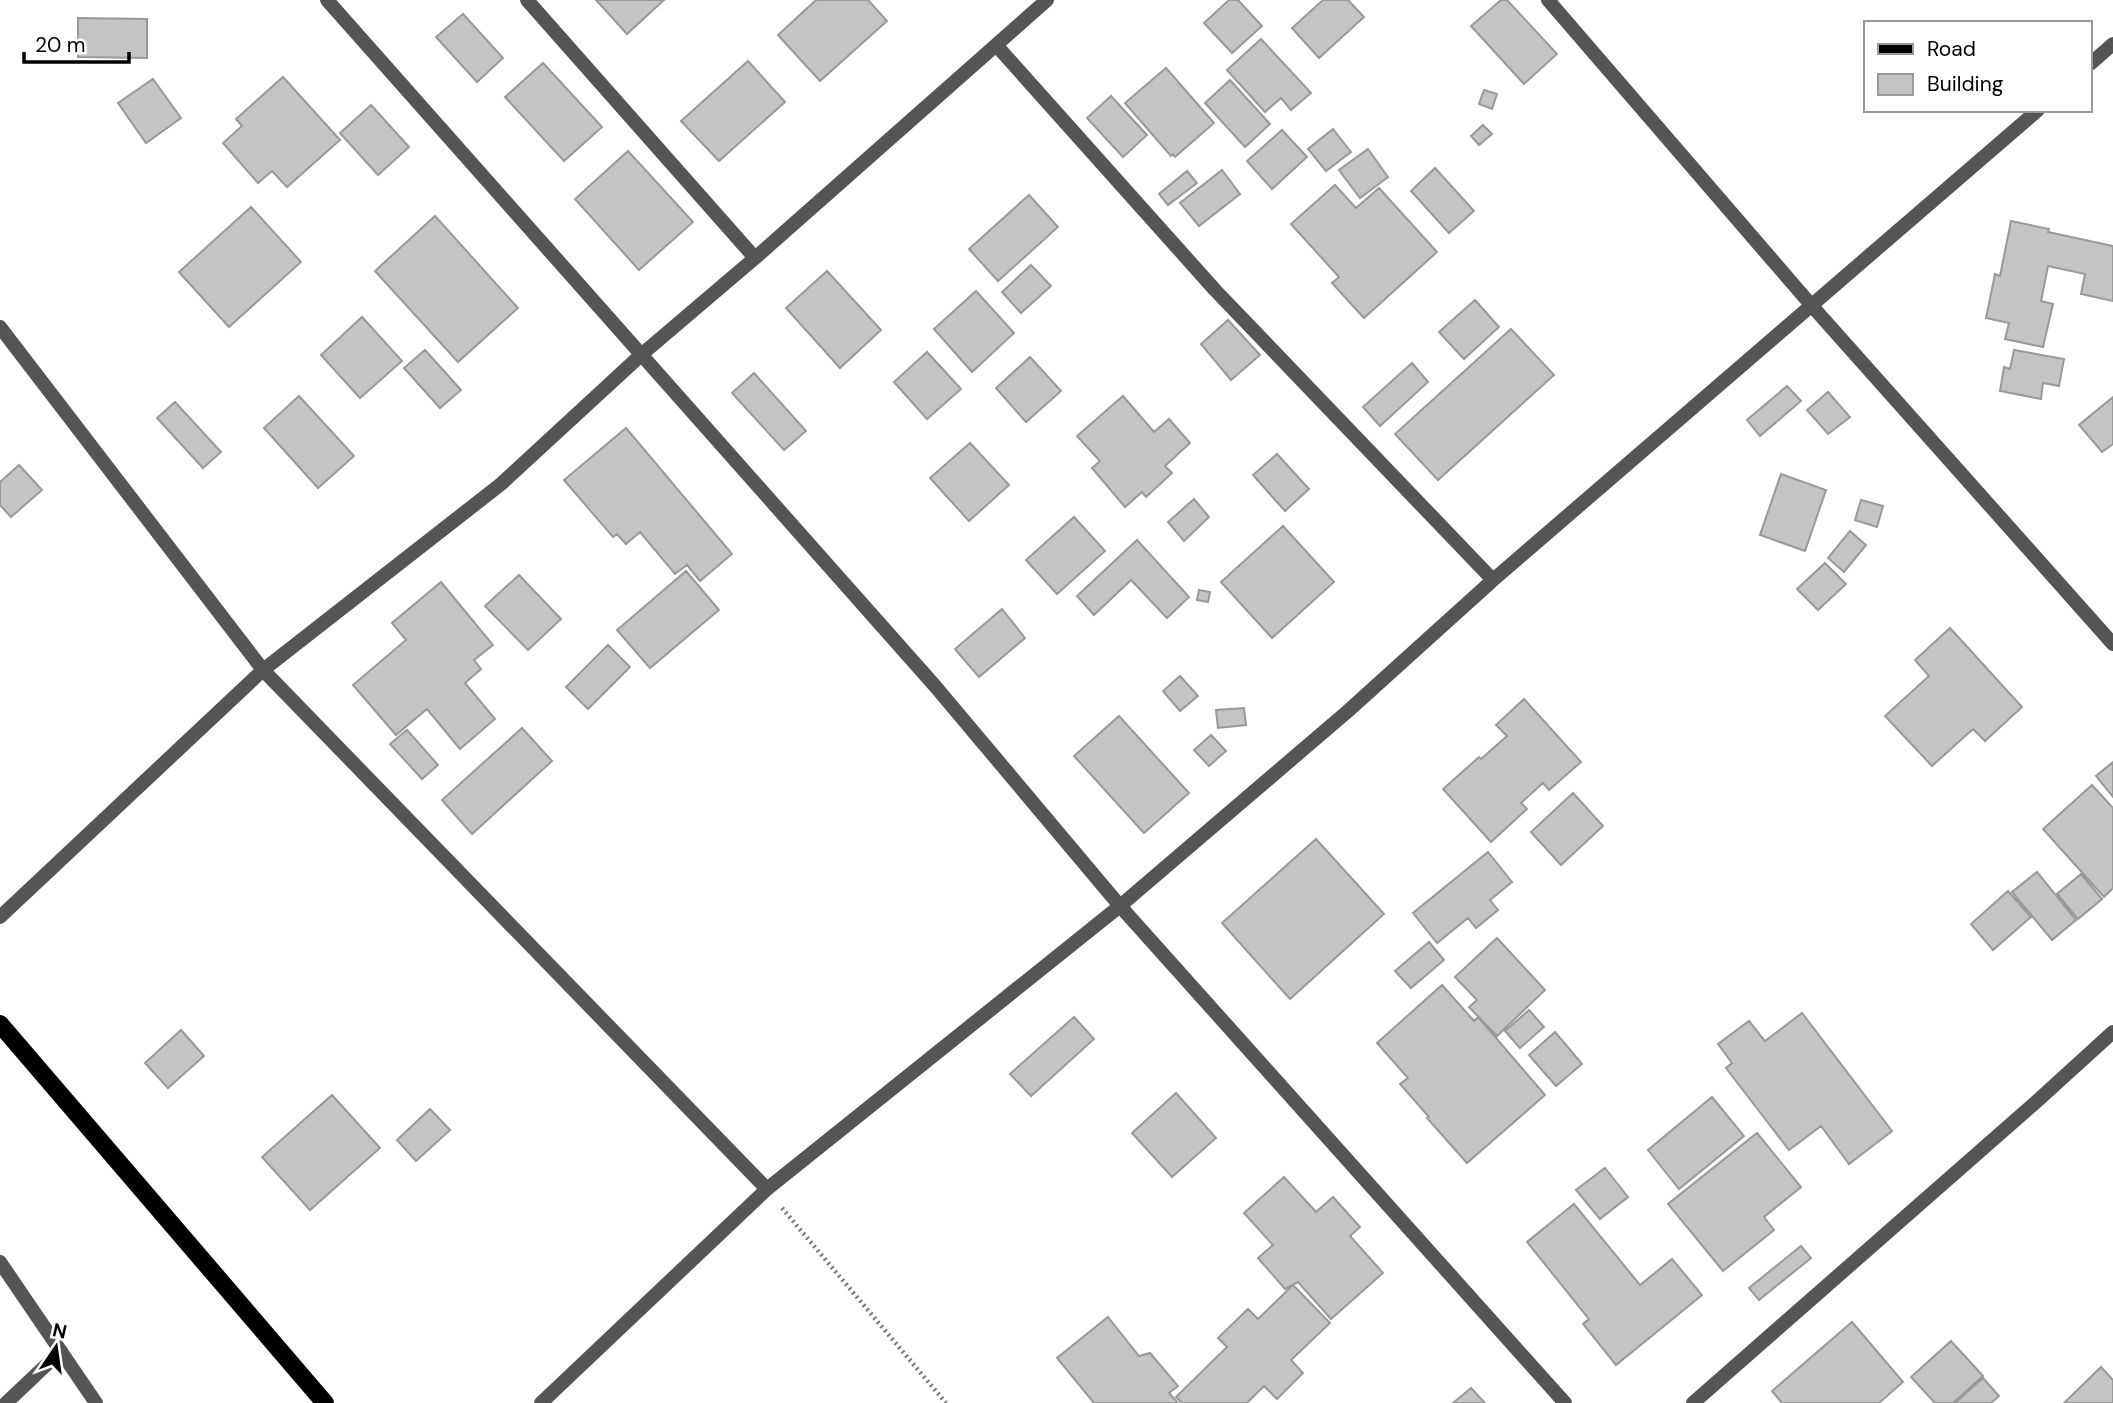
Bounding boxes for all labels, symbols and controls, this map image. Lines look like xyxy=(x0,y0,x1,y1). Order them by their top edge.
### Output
scale bar xyxy=(24,21,130,65)
legend xyxy=(1864,21,2092,112)
text: 20 m xyxy=(35,31,86,59)
text: Road xyxy=(1927,35,1976,63)
text: Building xyxy=(1927,70,2004,98)
north arrow xyxy=(21,1312,91,1382)
text: N xyxy=(50,1317,69,1345)

